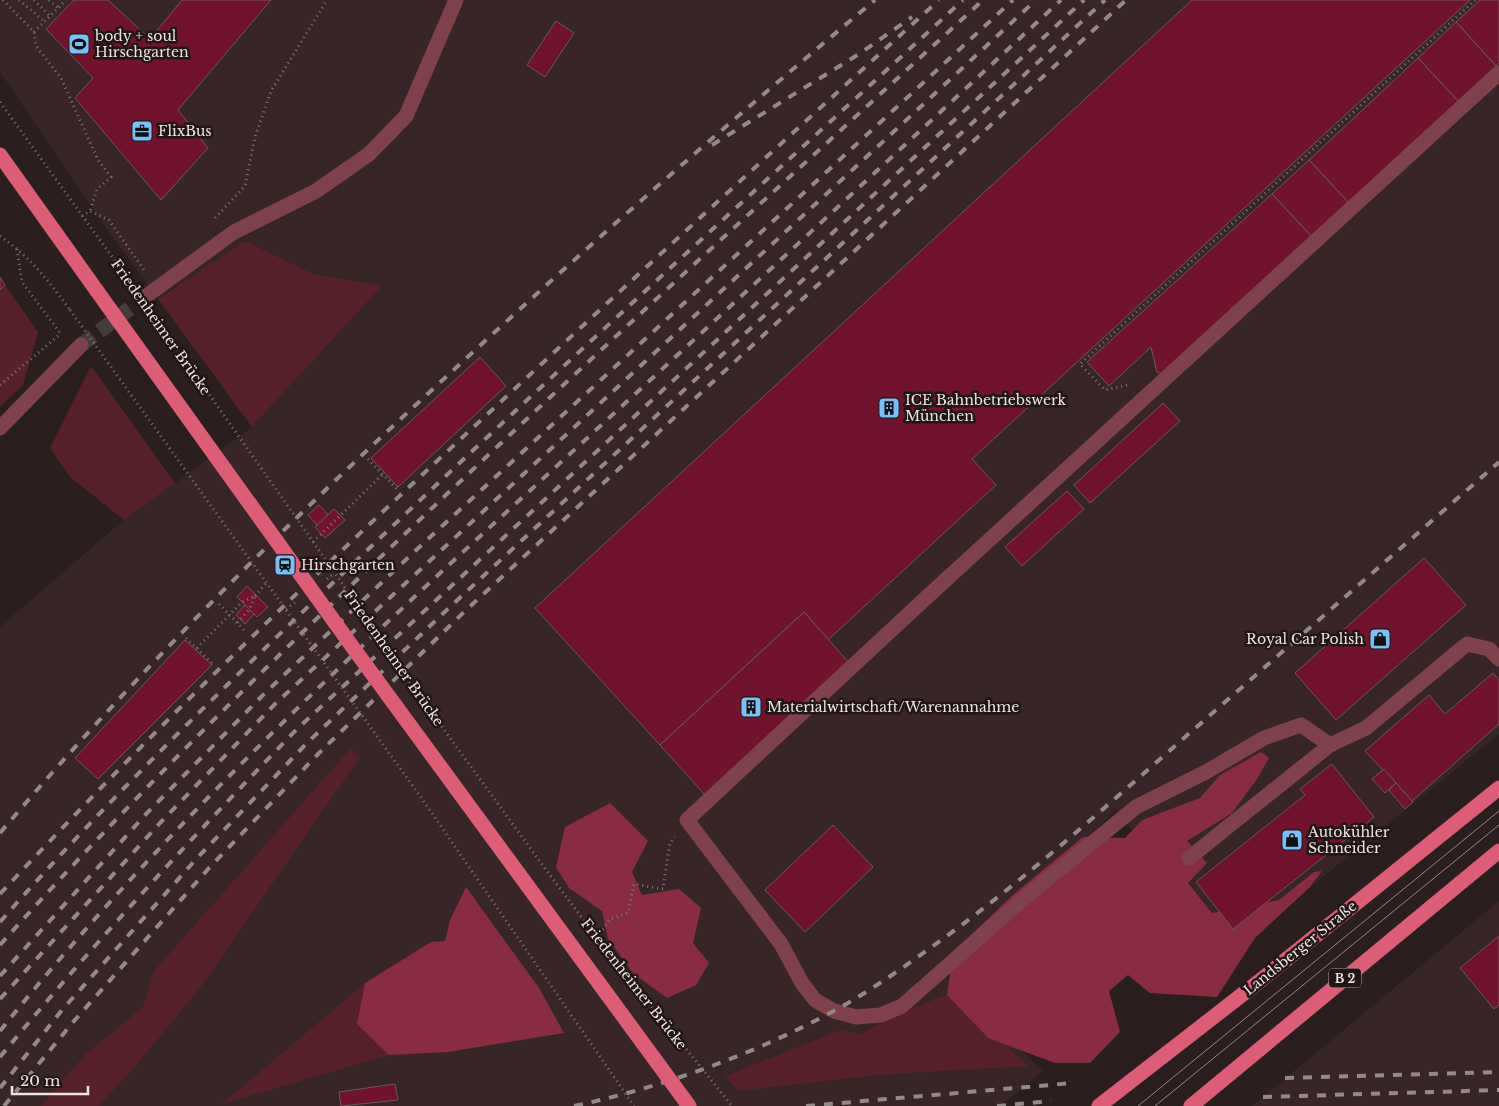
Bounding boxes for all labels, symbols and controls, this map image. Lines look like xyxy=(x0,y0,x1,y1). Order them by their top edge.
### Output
place label: body + soul Hirschgarten xyxy=(94,27,189,61)
sports icon: body + soul Hirschgarten xyxy=(67,32,91,56)
office icon: FlixBus xyxy=(130,119,154,143)
place label: FlixBus xyxy=(158,122,212,140)
street label: Friedenheimer Brücke xyxy=(107,255,215,399)
place label: ICE Bahnbetriebswerk München xyxy=(905,391,1067,425)
building icon: ICE Bahnbetriebswerk München xyxy=(877,396,901,420)
station icon: Hirschgarten xyxy=(273,553,297,577)
place label: Hirschgarten xyxy=(301,556,395,574)
street label: Friedenheimer Brücke xyxy=(340,586,448,730)
shop icon: Royal Car Polish xyxy=(1368,627,1392,651)
place label: Royal Car Polish xyxy=(1246,630,1364,648)
building icon: Materialwirtschaft/Warenannahme xyxy=(739,695,763,719)
place label: Materialwirtschaft/Warenannahme xyxy=(767,698,1019,716)
place label: Autokühler Schneider xyxy=(1307,823,1390,857)
shop icon: Autokühler Schneider xyxy=(1280,828,1304,852)
street label: Landsberger Straße xyxy=(1240,897,1360,999)
street label: Friedenheimer Brücke xyxy=(577,915,691,1053)
road number: B 2 xyxy=(1329,968,1361,988)
scale bar xyxy=(12,1064,89,1096)
text: 20 m xyxy=(20,1071,60,1090)

